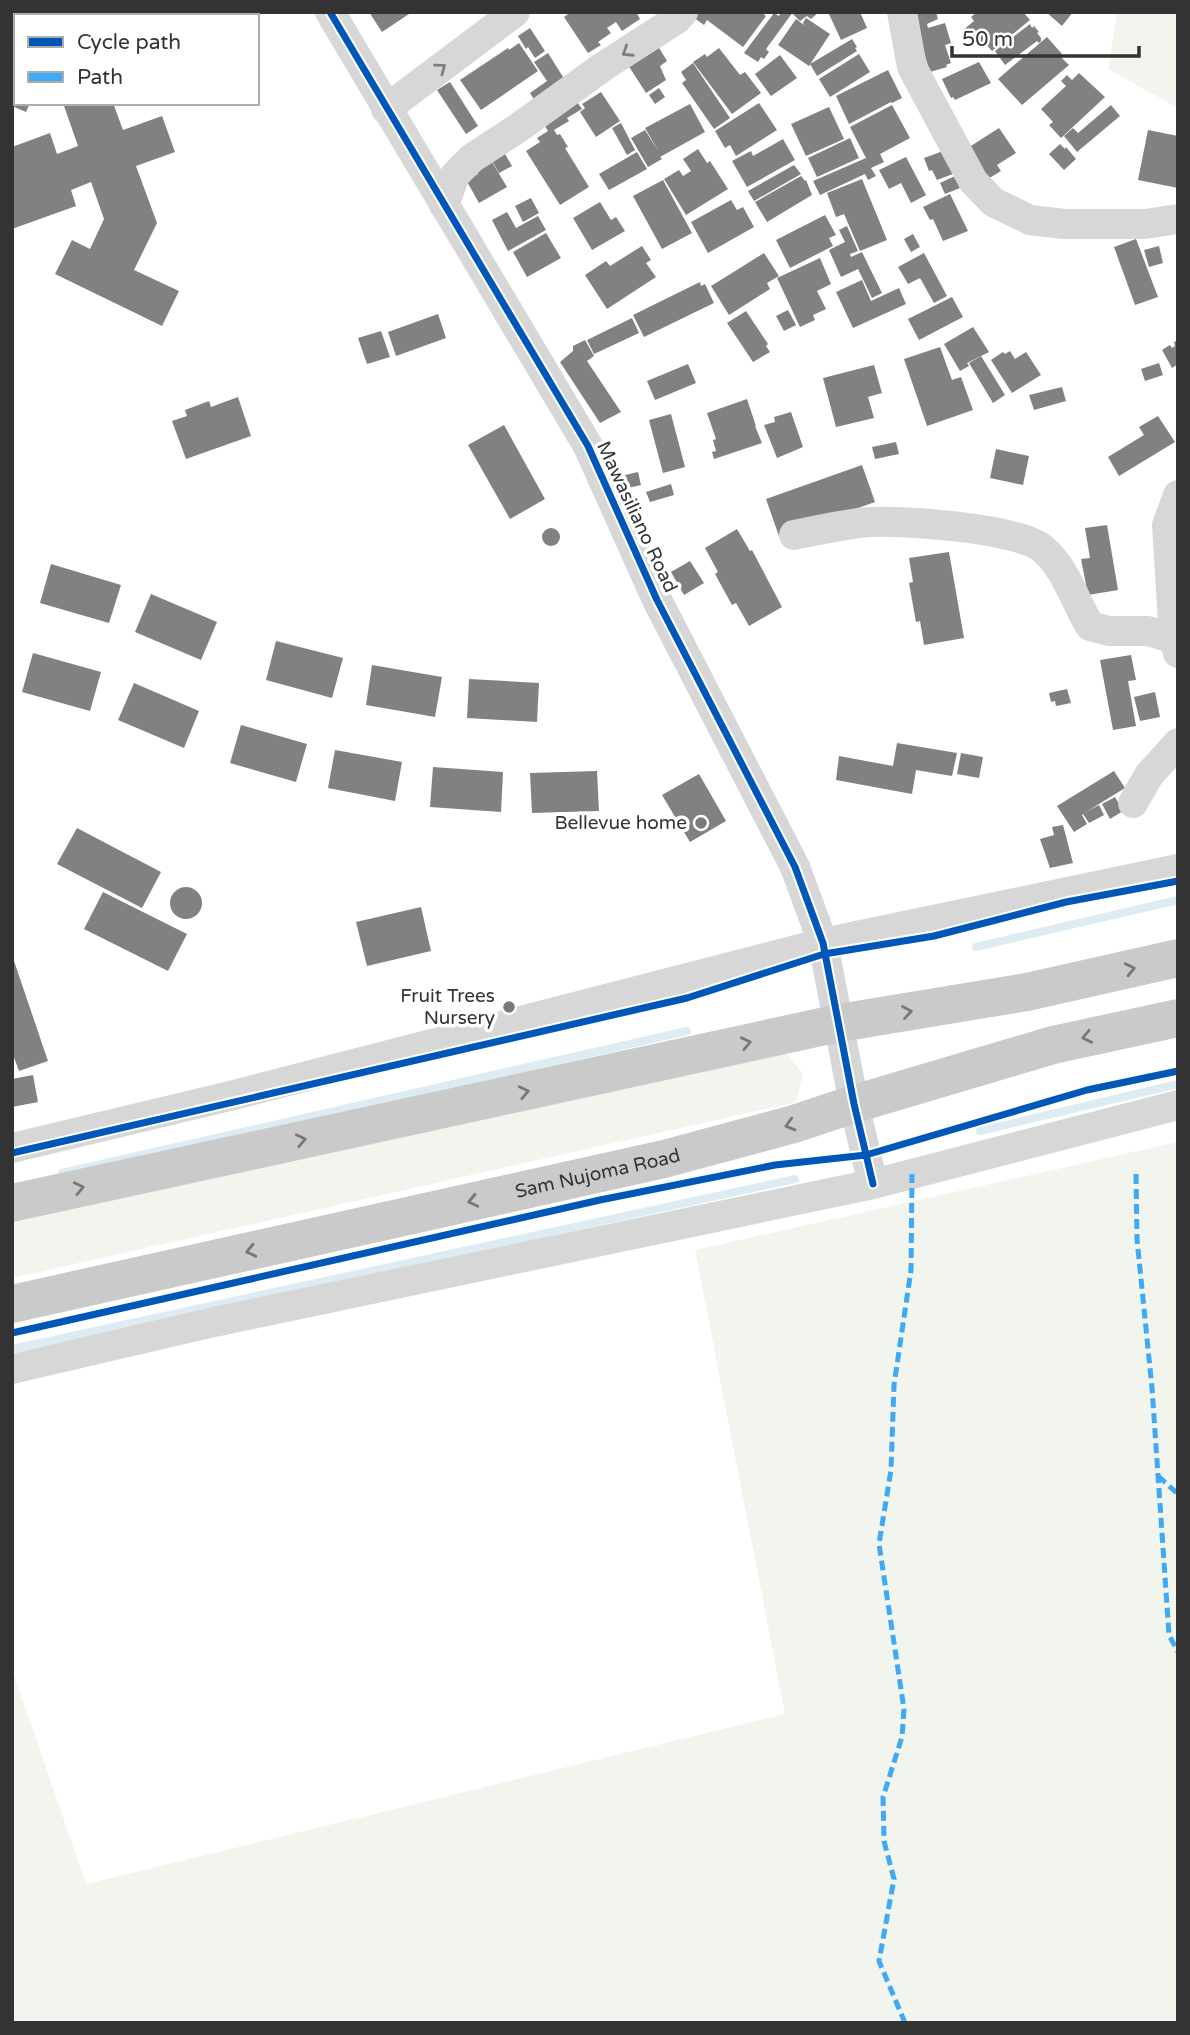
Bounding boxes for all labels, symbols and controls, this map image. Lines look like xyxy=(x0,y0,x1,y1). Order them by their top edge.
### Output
legend xyxy=(14,14,259,105)
scale bar xyxy=(952,14,1139,58)
text: 50 m xyxy=(962,27,1013,52)
text: Cycle path xyxy=(77,30,181,55)
one-way arrow xyxy=(622,43,635,56)
one-way arrow xyxy=(433,63,446,76)
text: Path xyxy=(77,65,123,90)
street label: Mawasiliano Road xyxy=(592,438,682,596)
place label: Bellevue home xyxy=(554,812,687,834)
marker: Bellevue home xyxy=(693,815,709,831)
one-way arrow xyxy=(1124,962,1136,977)
place label: Fruit Trees Nursery xyxy=(400,985,495,1029)
marker: Fruit Trees Nursery xyxy=(501,999,517,1015)
one-way arrow xyxy=(901,1005,912,1020)
one-way arrow xyxy=(1081,1029,1093,1044)
one-way arrow xyxy=(740,1037,752,1052)
one-way arrow xyxy=(518,1085,530,1100)
one-way arrow xyxy=(784,1117,796,1131)
one-way arrow xyxy=(295,1134,307,1148)
street label: Sam Nujoma Road xyxy=(513,1144,683,1203)
one-way arrow xyxy=(73,1182,85,1197)
one-way arrow xyxy=(467,1193,479,1207)
one-way arrow xyxy=(245,1242,257,1257)

